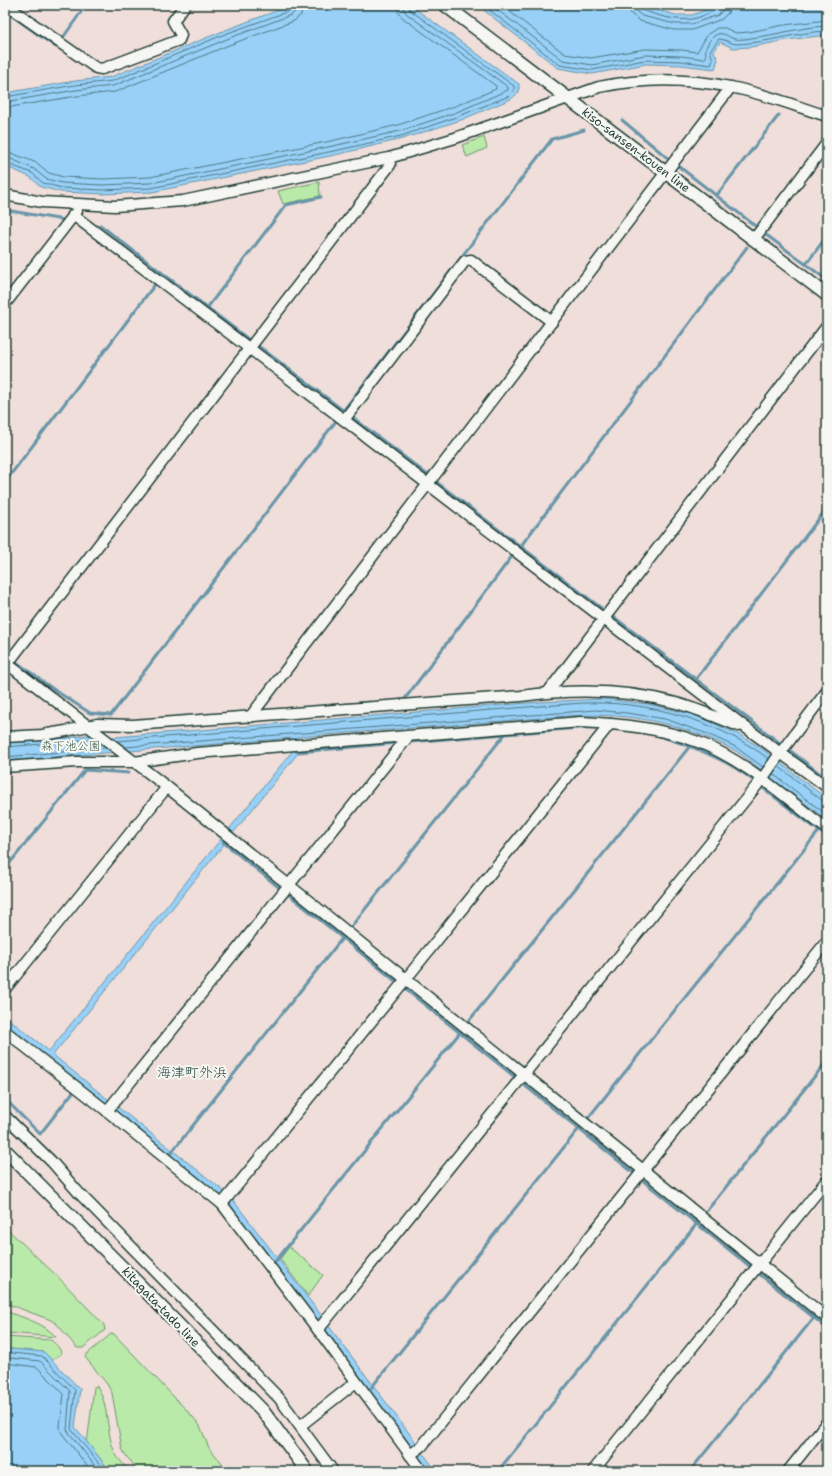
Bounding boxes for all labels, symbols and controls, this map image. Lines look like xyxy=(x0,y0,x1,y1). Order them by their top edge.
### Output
street label: kiso-sansen-kouen line xyxy=(579,104,694,196)
park label: 森下池公園 xyxy=(41,738,101,754)
district label: 海津町外浜 xyxy=(157,1063,227,1081)
street label: kitagata-tado line xyxy=(118,1263,204,1351)

